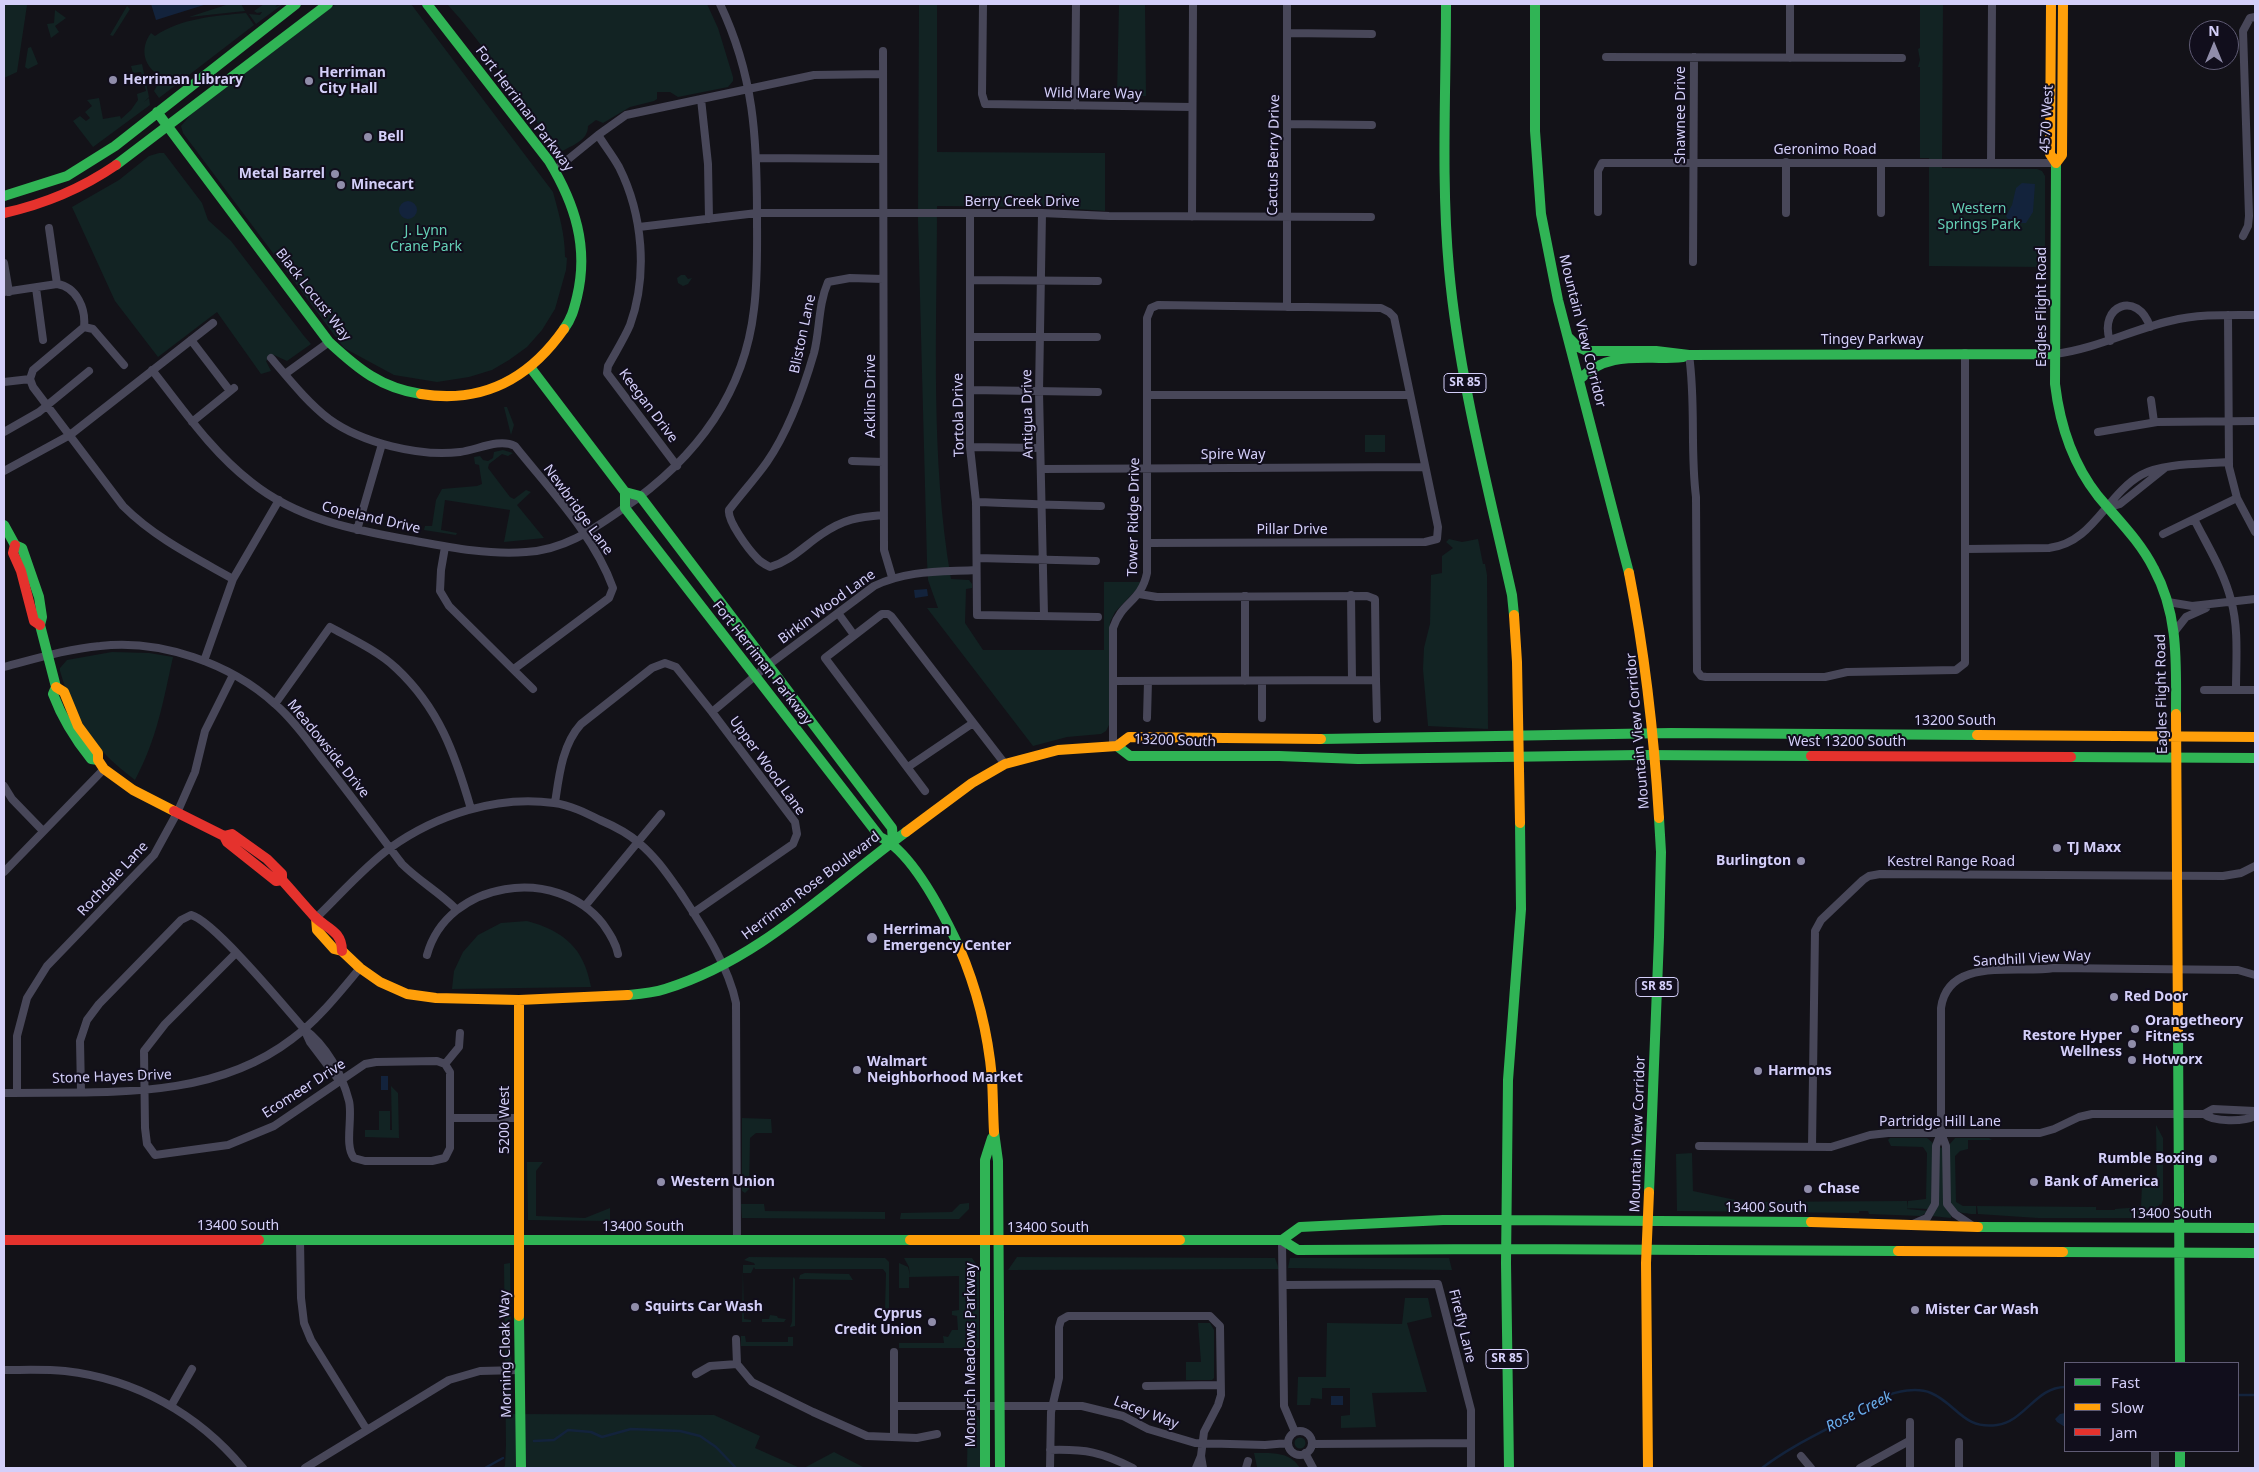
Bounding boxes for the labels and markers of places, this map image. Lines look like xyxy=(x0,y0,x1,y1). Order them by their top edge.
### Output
place label: Herriman City Hall xyxy=(319,65,386,98)
place label: Herriman Library xyxy=(123,72,243,88)
marker: Herriman Library xyxy=(107,74,119,86)
marker: Herriman City Hall xyxy=(303,75,315,87)
place label: Bell xyxy=(378,129,404,145)
marker: Bell xyxy=(362,131,374,143)
place label: Metal Barrel xyxy=(239,166,325,182)
marker: Metal Barrel xyxy=(329,168,341,180)
place label: Minecart xyxy=(351,177,414,193)
marker: Minecart xyxy=(335,179,347,191)
place label: TJ Maxx xyxy=(2067,840,2121,856)
marker: TJ Maxx xyxy=(2051,842,2063,854)
place label: Burlington xyxy=(1716,853,1791,869)
marker: Burlington xyxy=(1795,855,1807,867)
place label: Herriman Emergency Center xyxy=(883,922,1011,954)
marker: Herriman Emergency Center xyxy=(865,931,879,945)
place label: Red Door xyxy=(2124,989,2188,1005)
marker: Red Door xyxy=(2108,991,2120,1003)
place label: Orangetheory Fitness xyxy=(2145,1013,2243,1046)
marker: Orangetheory Fitness xyxy=(2129,1023,2141,1035)
place label: Restore Hyper Wellness xyxy=(2022,1028,2122,1060)
marker: Restore Hyper Wellness xyxy=(2126,1038,2138,1050)
place label: Hotworx xyxy=(2142,1052,2203,1068)
place label: Walmart Neighborhood Market xyxy=(867,1054,1023,1086)
marker: Hotworx xyxy=(2126,1054,2138,1066)
place label: Harmons xyxy=(1768,1063,1832,1079)
marker: Walmart Neighborhood Market xyxy=(851,1064,863,1076)
marker: Harmons xyxy=(1752,1065,1764,1077)
place label: Rumble Boxing xyxy=(2098,1151,2203,1167)
marker: Rumble Boxing xyxy=(2207,1153,2219,1165)
place label: Western Union xyxy=(671,1174,775,1190)
place label: Bank of America xyxy=(2044,1174,2159,1190)
marker: Western Union xyxy=(655,1176,667,1188)
marker: Bank of America xyxy=(2028,1176,2040,1188)
place label: Chase xyxy=(1818,1181,1860,1197)
marker: Chase xyxy=(1802,1183,1814,1195)
place label: Squirts Car Wash xyxy=(645,1299,763,1315)
marker: Squirts Car Wash xyxy=(629,1301,641,1313)
place label: Mister Car Wash xyxy=(1925,1302,2039,1318)
marker: Mister Car Wash xyxy=(1909,1304,1921,1316)
place label: Cyprus Credit Union xyxy=(834,1306,922,1338)
marker: Cyprus Credit Union xyxy=(926,1316,938,1328)

